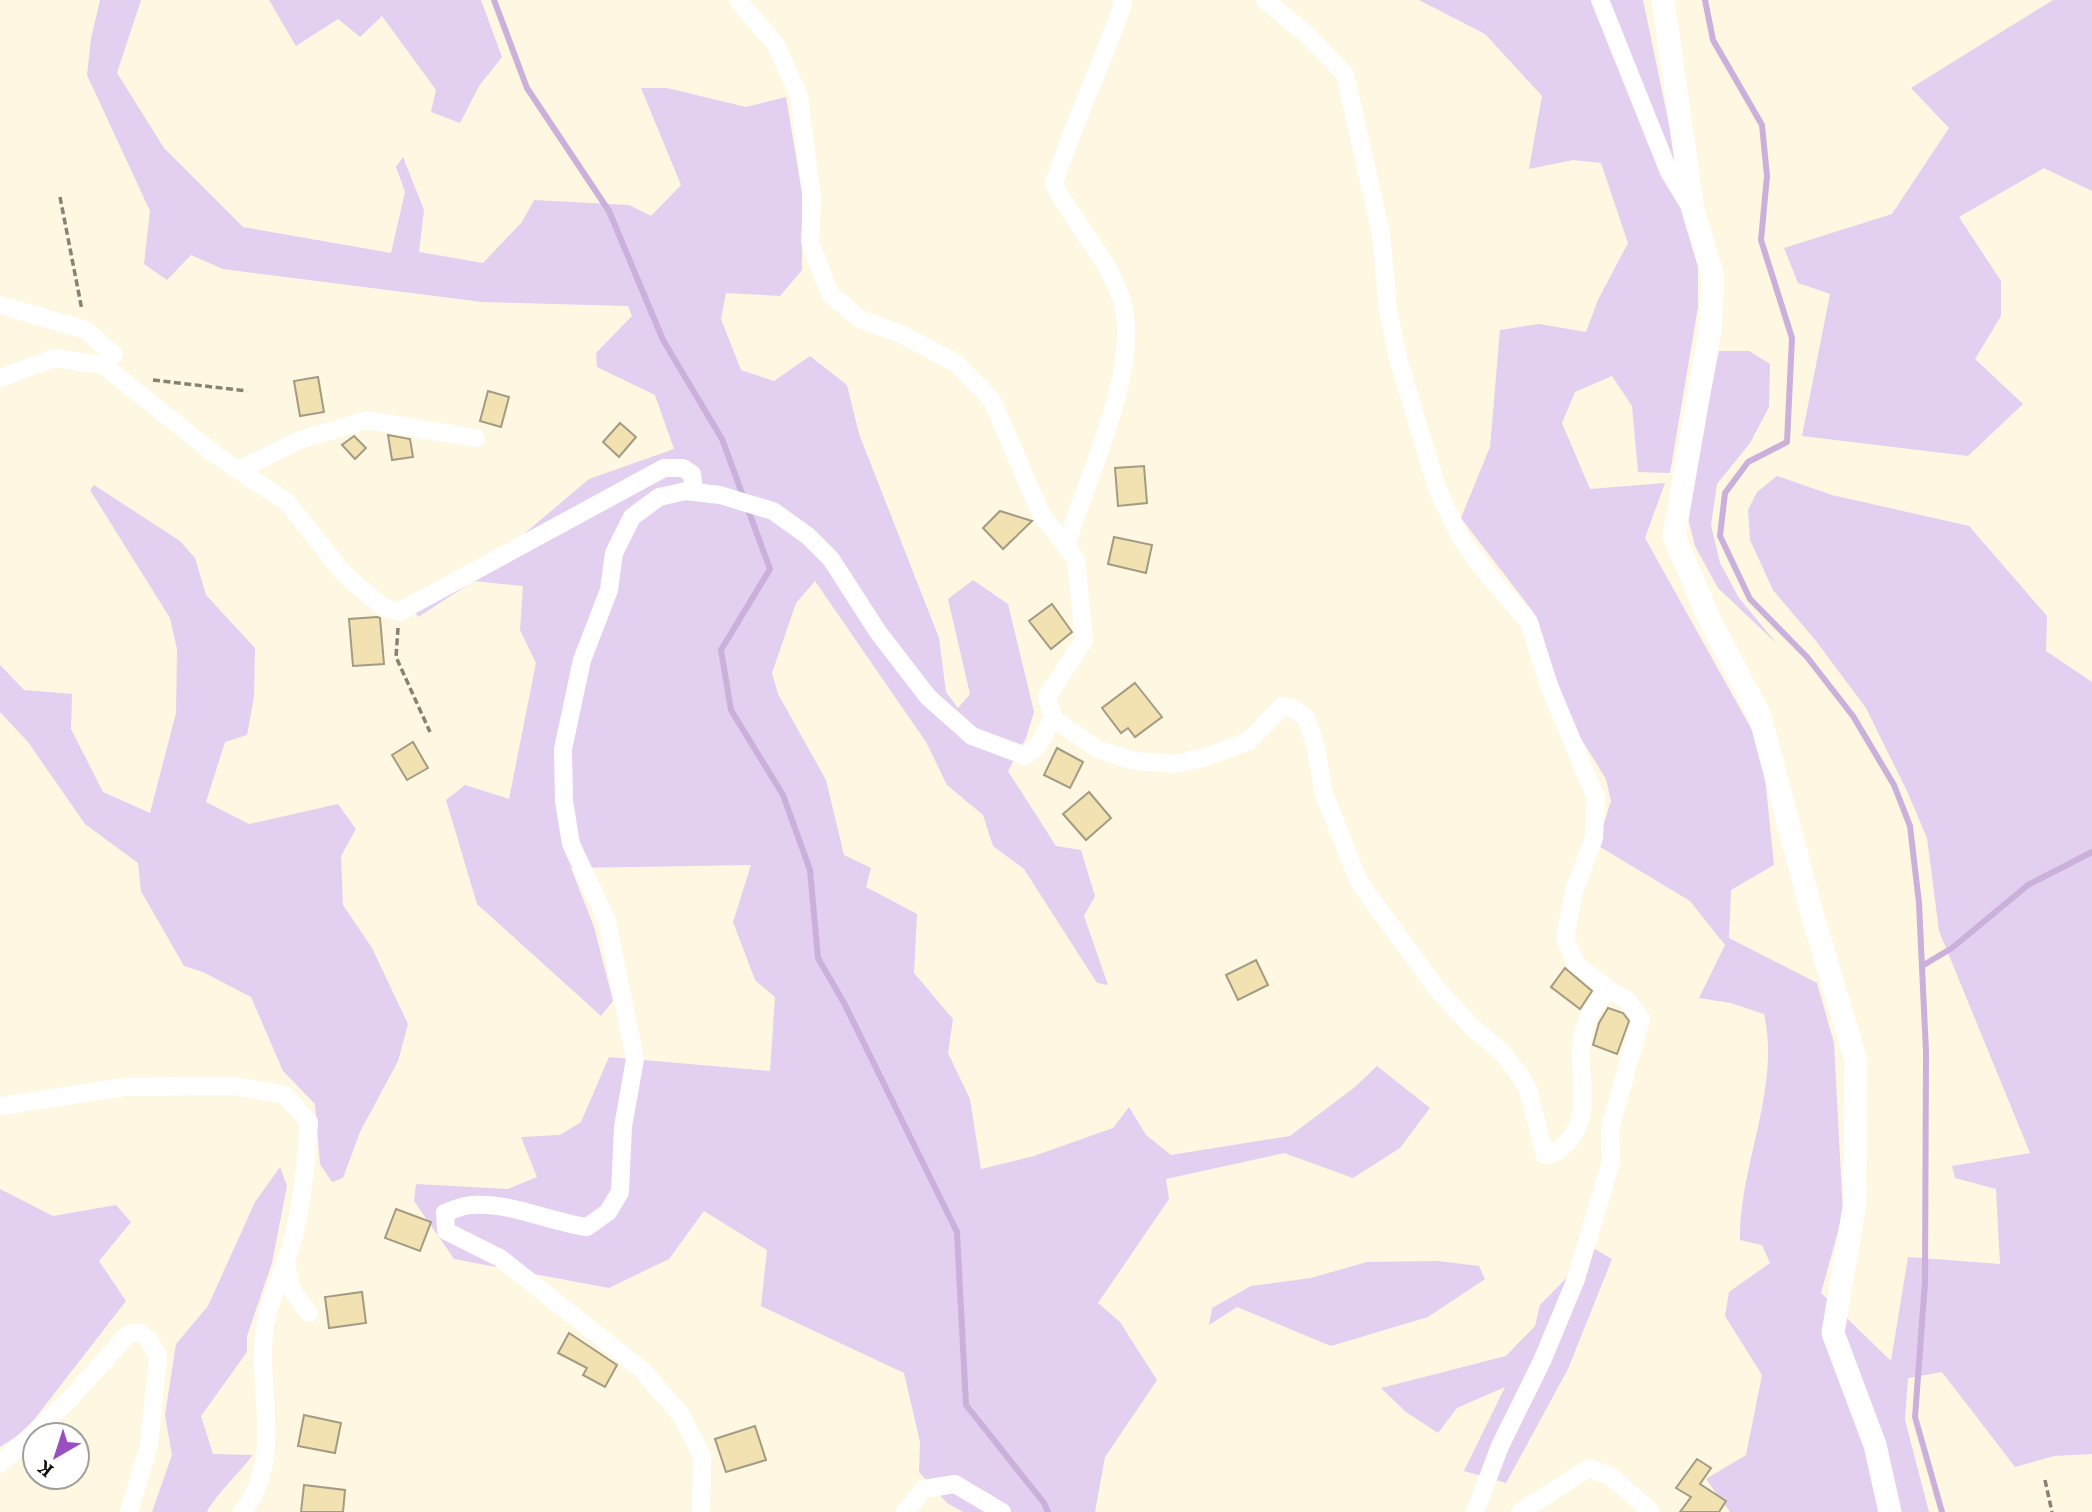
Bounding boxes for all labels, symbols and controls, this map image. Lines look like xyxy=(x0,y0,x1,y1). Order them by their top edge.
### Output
north arrow xyxy=(21,1421,91,1491)
text: K xyxy=(32,1455,58,1483)

